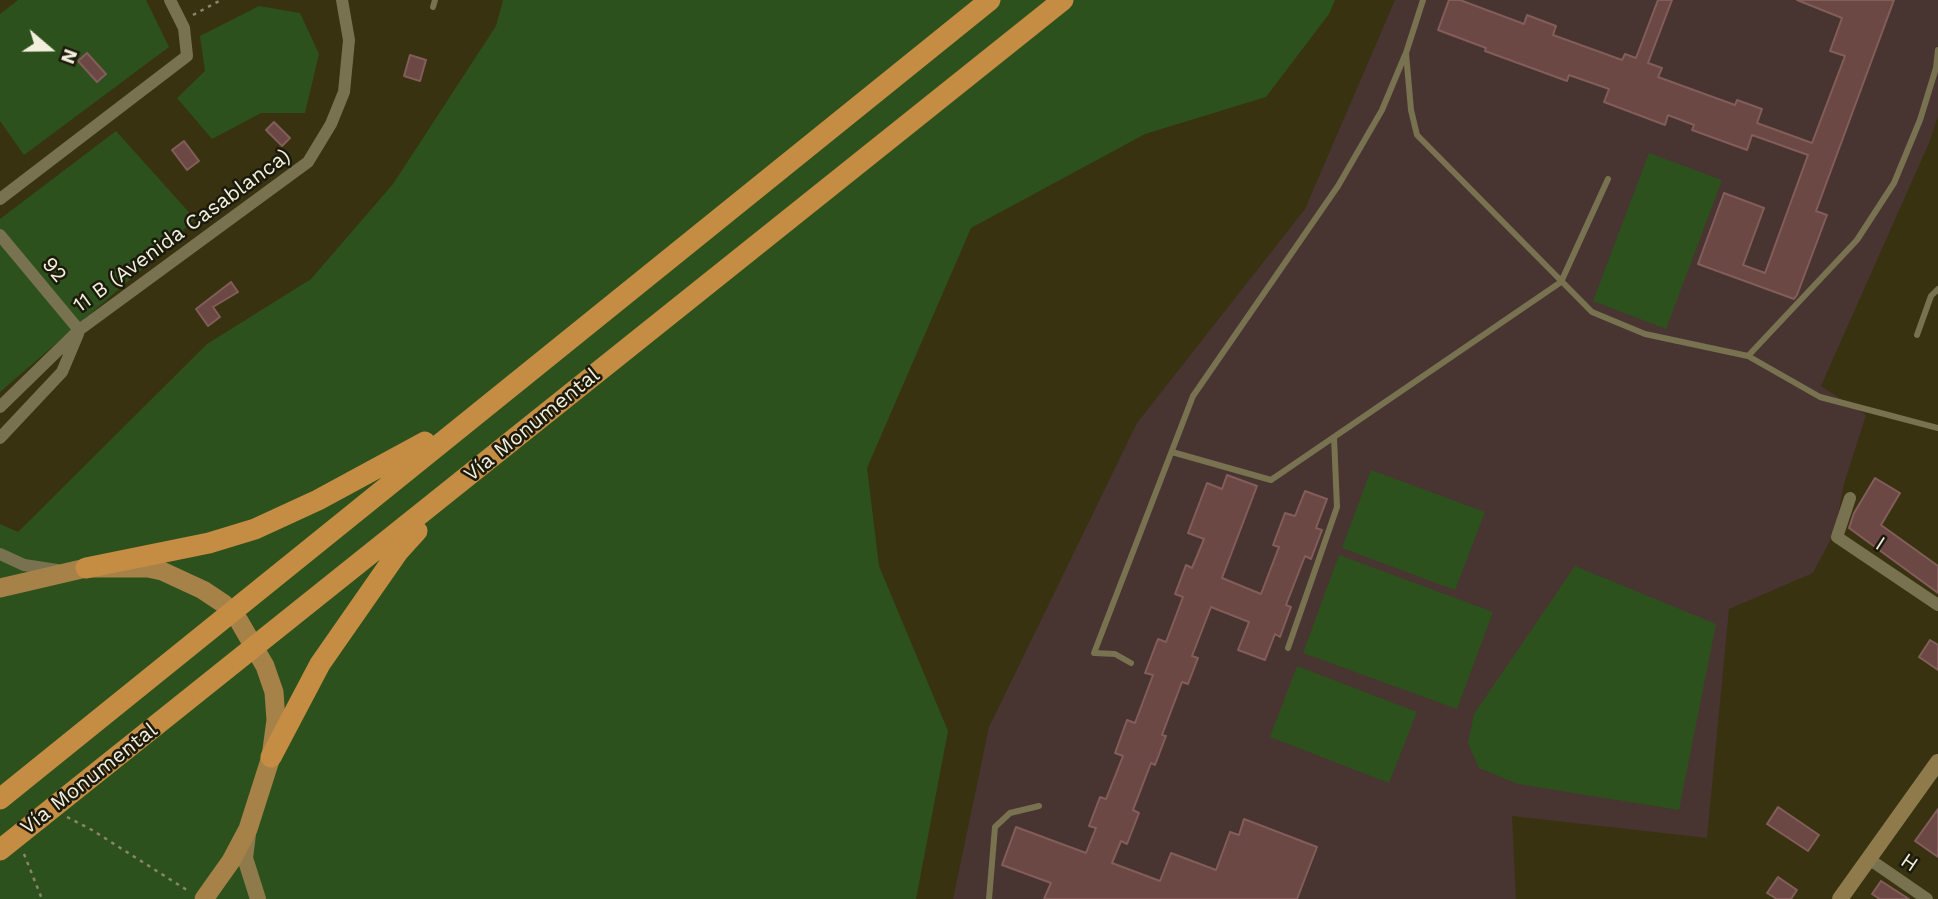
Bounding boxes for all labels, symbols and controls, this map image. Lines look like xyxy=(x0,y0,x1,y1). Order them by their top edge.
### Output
north arrow xyxy=(14,14,84,84)
text: N xyxy=(56,46,82,67)
street label: 11 B (Avenida Casablanca) xyxy=(68,144,296,318)
street label: 92 xyxy=(36,252,72,288)
street label: Vía Monumental xyxy=(459,363,605,487)
street label: I xyxy=(1871,532,1889,556)
street label: Vía Monumental xyxy=(16,718,162,840)
street label: H xyxy=(1896,848,1922,878)

